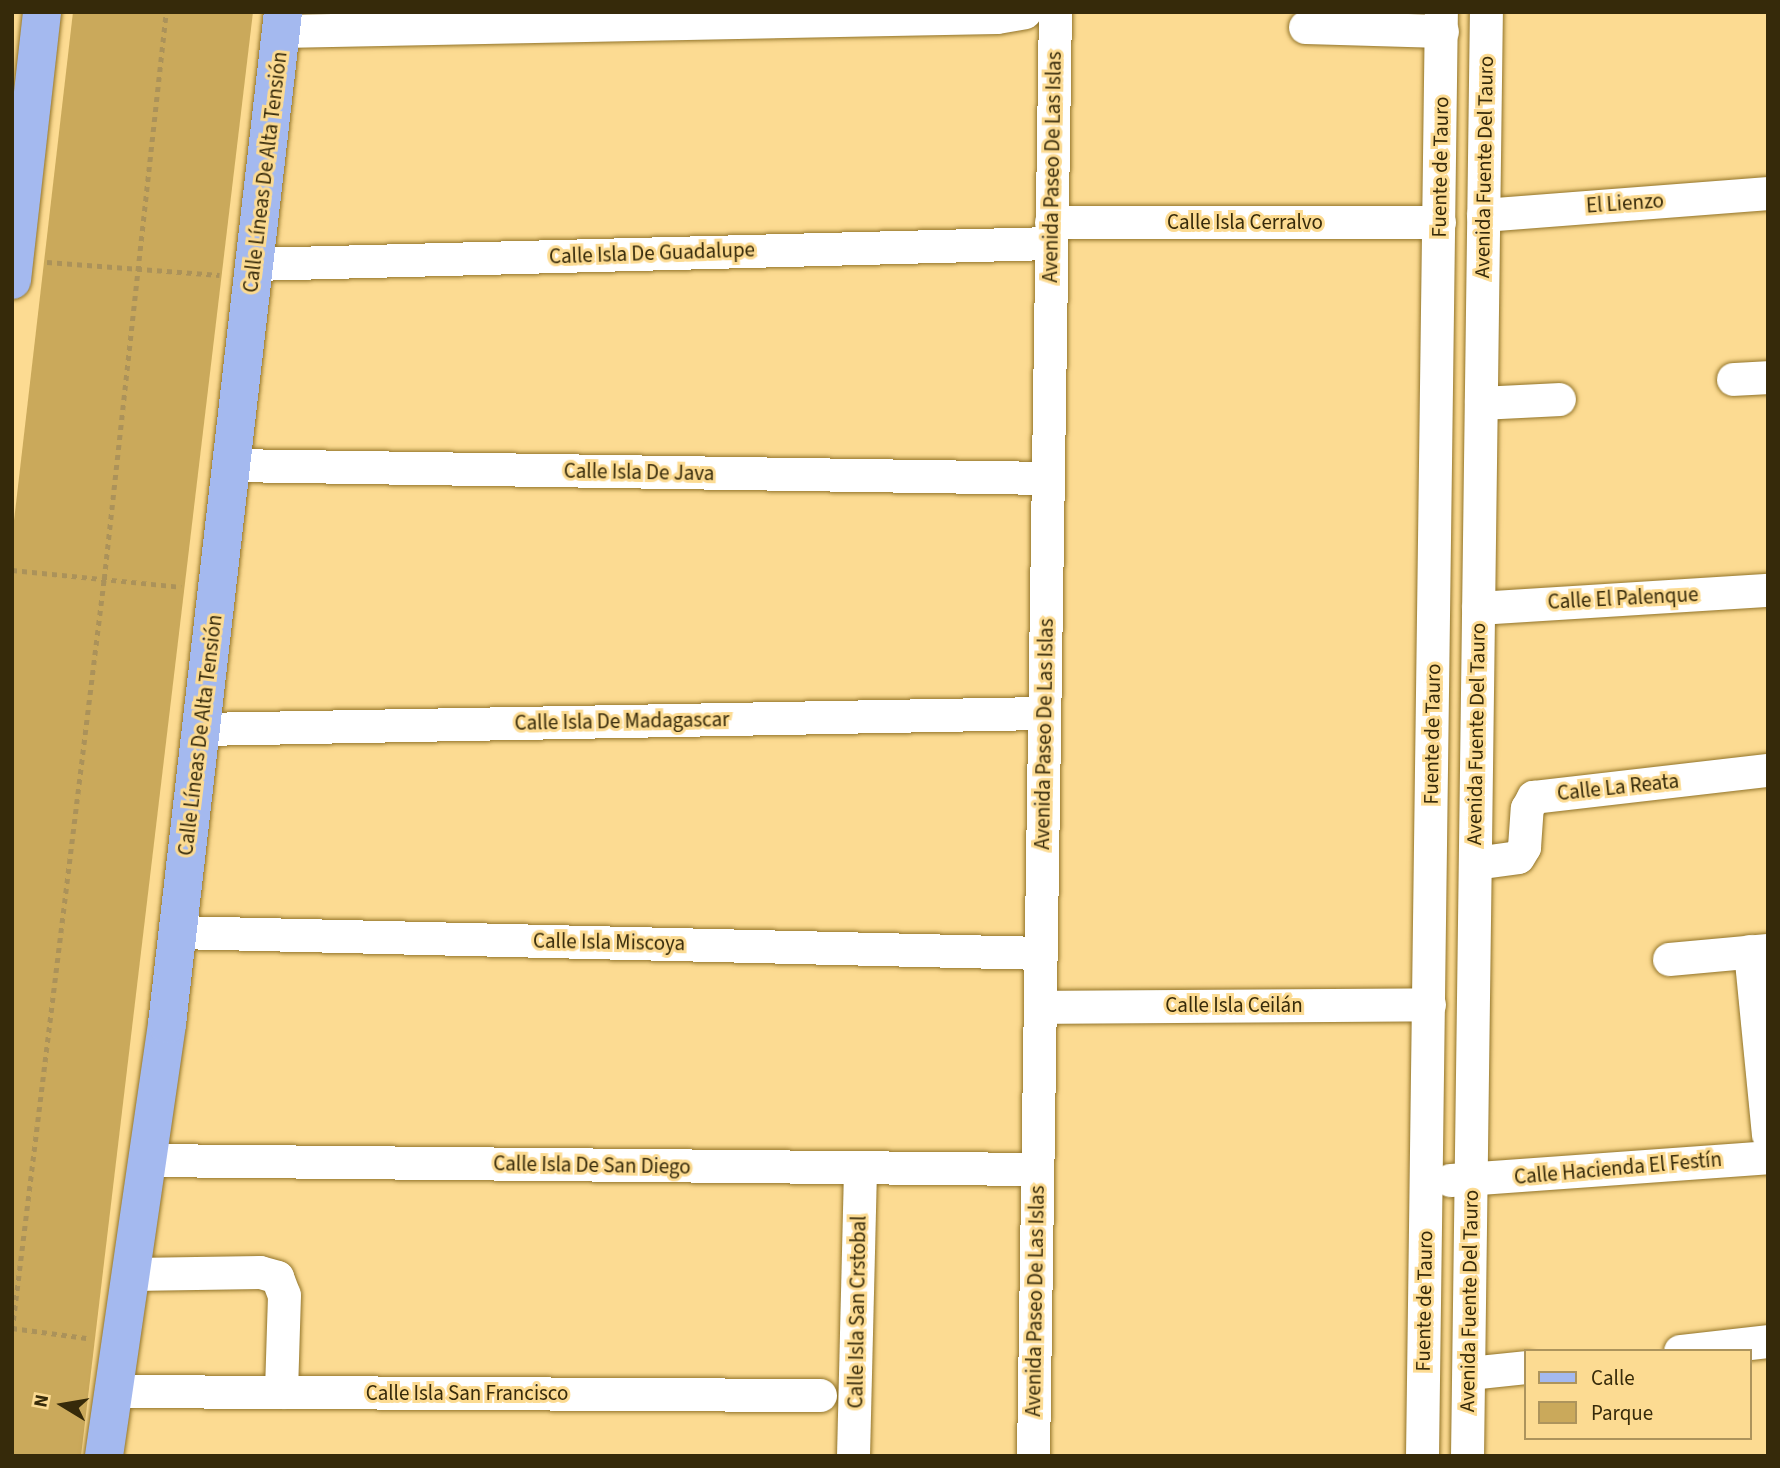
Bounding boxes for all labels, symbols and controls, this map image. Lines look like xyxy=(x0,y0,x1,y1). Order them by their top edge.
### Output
street label: Calle Líneas De Alta Tensión xyxy=(238,50,292,294)
street label: Avenida Paseo De Las Islas xyxy=(1037,51,1067,283)
street label: Avenida Fuente Del Tauro xyxy=(1469,56,1499,278)
street label: Fuente de Tauro xyxy=(1426,96,1454,238)
street label: El Lienzo xyxy=(1585,188,1665,218)
street label: Calle Isla Cerralvo xyxy=(1167,209,1323,235)
street label: Calle Isla De Guadalupe xyxy=(549,237,755,269)
street label: Calle Isla De Java xyxy=(564,458,714,486)
street label: Calle El Palenque xyxy=(1547,581,1699,615)
street label: Calle Líneas De Alta Tensión xyxy=(173,613,227,857)
street label: Avenida Paseo De Las Islas xyxy=(1029,618,1059,850)
street label: Avenida Fuente Del Tauro xyxy=(1461,623,1491,845)
street label: Fuente de Tauro xyxy=(1418,663,1446,805)
street label: Calle Isla De Madagascar xyxy=(514,707,730,735)
street label: Calle La Reata xyxy=(1556,768,1680,806)
street label: Calle Isla Miscoya xyxy=(533,928,685,956)
street label: Calle Isla Ceilán xyxy=(1165,992,1303,1018)
street label: Calle Hacienda El Festín xyxy=(1513,1146,1723,1190)
street label: Calle Isla De San Diego xyxy=(493,1151,691,1179)
street label: Avenida Paseo De Las Islas xyxy=(1020,1185,1050,1417)
street label: Avenida Fuente Del Tauro xyxy=(1454,1190,1484,1412)
street label: Calle Isla San Crstobal xyxy=(843,1215,871,1409)
street label: Fuente de Tauro xyxy=(1410,1230,1438,1372)
legend xyxy=(1524,1349,1752,1440)
text: Calle xyxy=(1591,1363,1635,1393)
north arrow xyxy=(28,1370,98,1440)
street label: Calle Isla San Francisco xyxy=(366,1380,568,1406)
text: N xyxy=(27,1392,56,1410)
text: Parque xyxy=(1591,1398,1653,1428)

